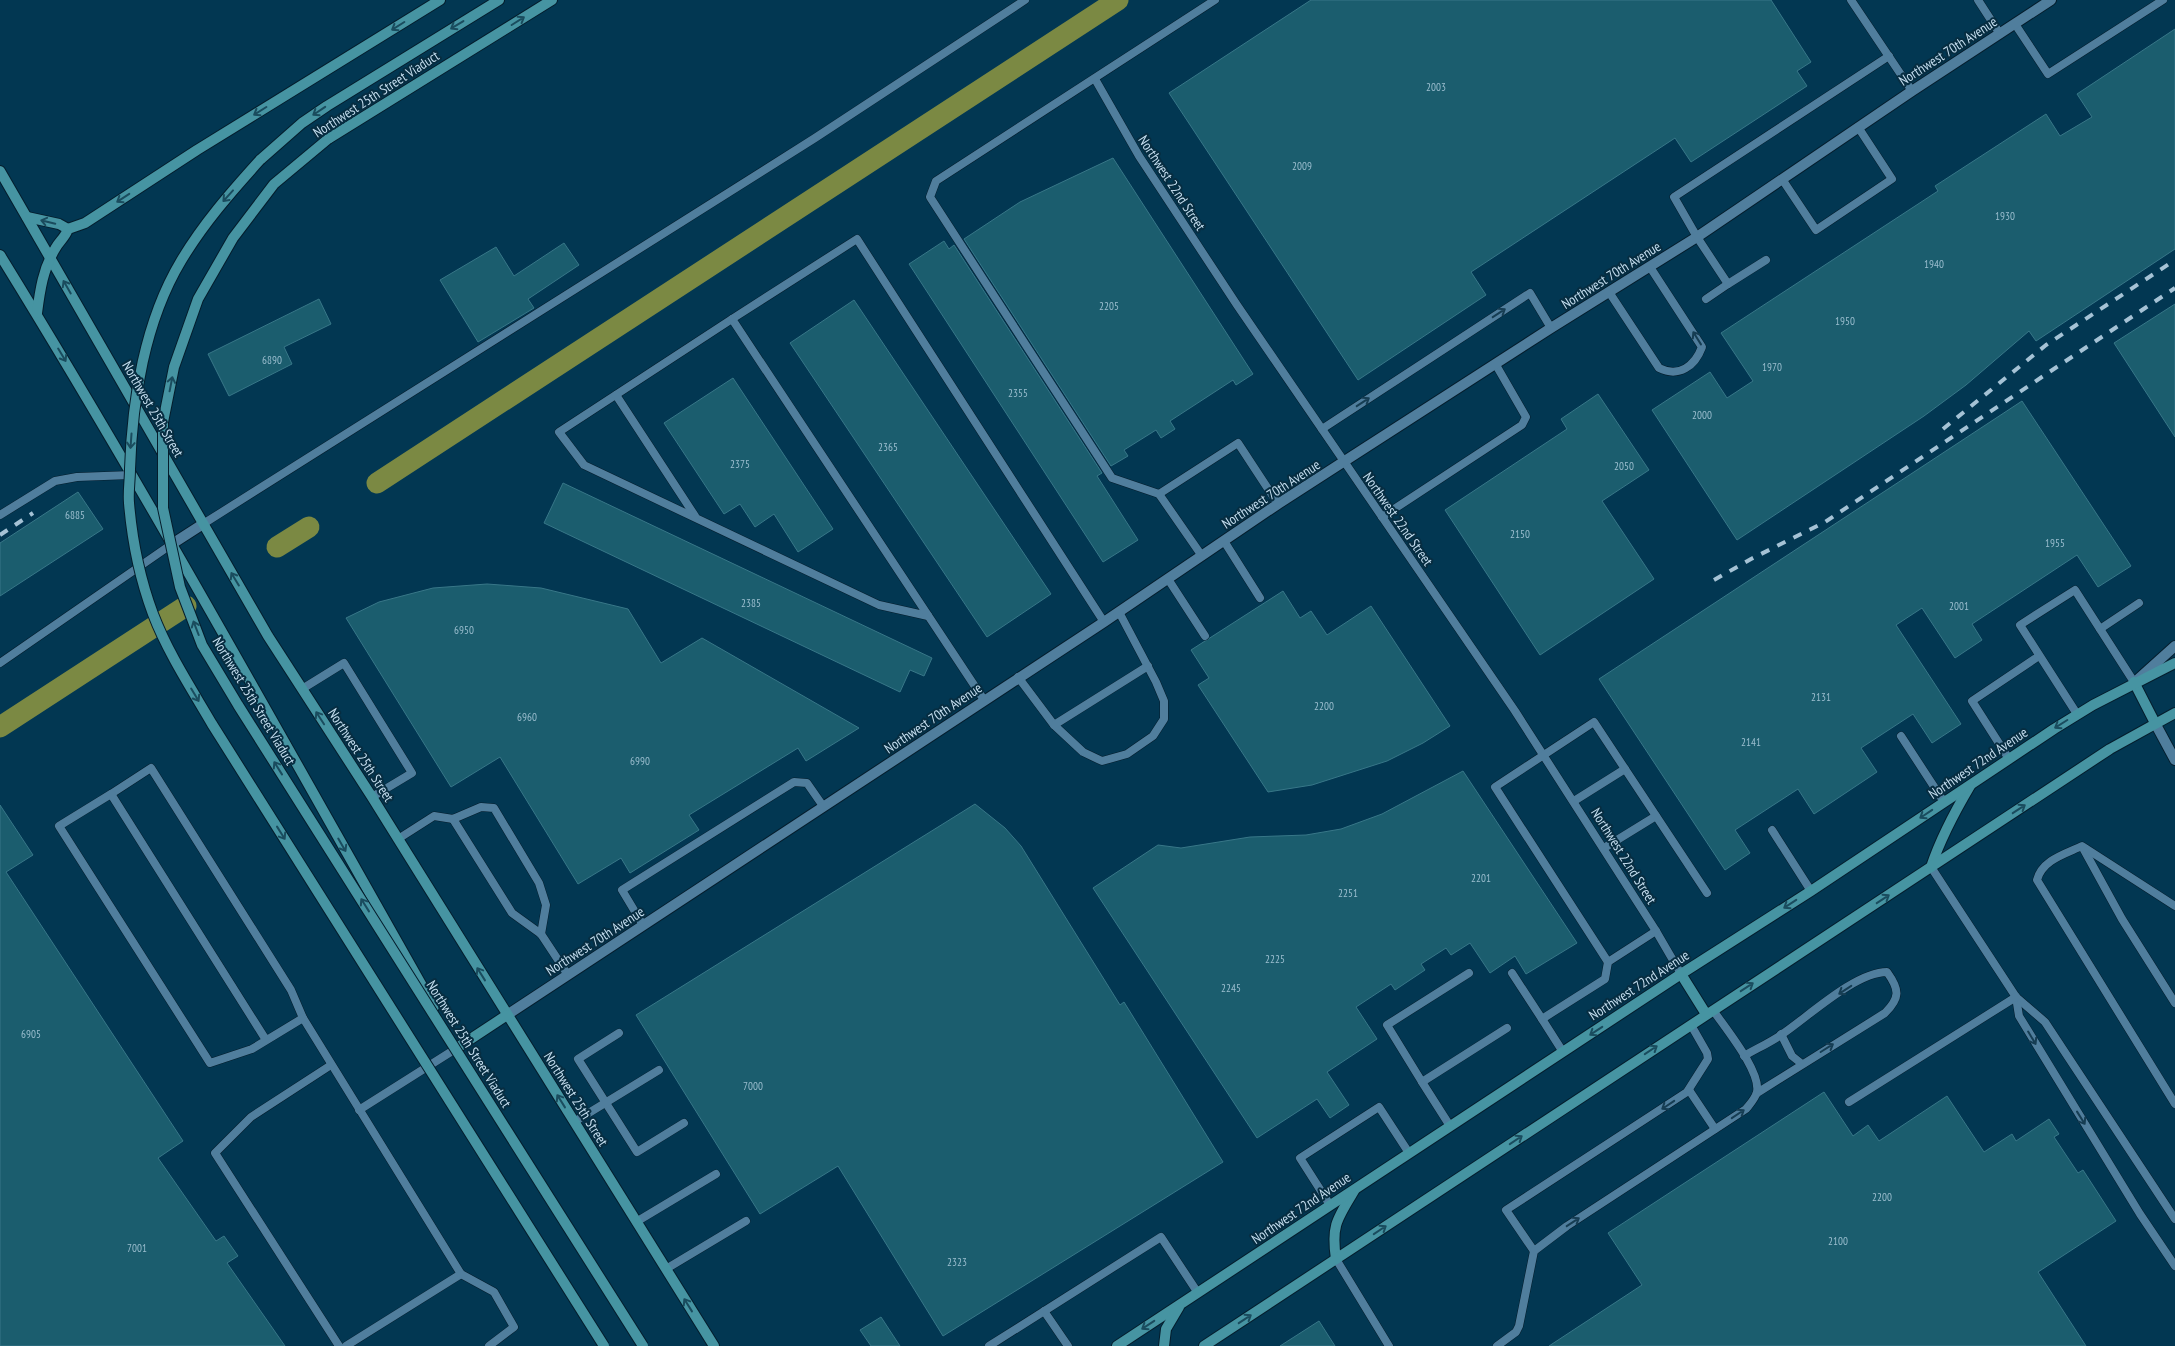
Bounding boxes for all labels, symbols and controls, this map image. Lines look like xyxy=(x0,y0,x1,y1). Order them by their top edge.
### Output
street label: Northwest 70th Avenue xyxy=(1895,12,2001,90)
one-way arrow xyxy=(511,15,525,26)
one-way arrow xyxy=(391,20,405,31)
one-way arrow xyxy=(451,21,465,31)
street label: Northwest 25th Street Viaduct xyxy=(310,46,442,141)
house number: 2003 xyxy=(1426,80,1446,94)
one-way arrow xyxy=(253,106,267,116)
one-way arrow xyxy=(312,106,326,116)
street label: Northwest 22nd Street xyxy=(1135,132,1210,234)
house number: 2009 xyxy=(1292,159,1312,173)
one-way arrow xyxy=(222,190,233,203)
one-way arrow xyxy=(116,194,130,204)
house number: 1930 xyxy=(1995,209,2015,223)
one-way arrow xyxy=(40,217,56,226)
street label: Northwest 70th Avenue xyxy=(1558,237,1664,313)
house number: 1940 xyxy=(1924,257,1944,271)
one-way arrow xyxy=(61,280,71,294)
house number: 2205 xyxy=(1099,299,1119,313)
one-way arrow xyxy=(1492,308,1506,318)
house number: 1950 xyxy=(1835,314,1855,328)
one-way arrow xyxy=(1691,332,1701,346)
one-way arrow xyxy=(57,347,67,361)
house number: 6890 xyxy=(262,353,282,367)
street label: Northwest 25th Street xyxy=(118,358,188,460)
house number: 1970 xyxy=(1762,360,1782,374)
one-way arrow xyxy=(166,376,176,392)
house number: 2355 xyxy=(1008,386,1028,400)
one-way arrow xyxy=(1356,397,1370,407)
house number: 2000 xyxy=(1692,408,1712,422)
one-way arrow xyxy=(127,432,136,448)
house number: 2365 xyxy=(878,440,898,454)
street label: Northwest 70th Avenue xyxy=(1218,455,1324,533)
house number: 2375 xyxy=(730,457,750,471)
house number: 2050 xyxy=(1614,459,1634,473)
street label: Northwest 22nd Street xyxy=(1359,469,1437,569)
house number: 6885 xyxy=(65,508,85,522)
house number: 2150 xyxy=(1510,527,1530,541)
house number: 1955 xyxy=(2045,536,2065,550)
one-way arrow xyxy=(230,573,240,587)
house number: 2385 xyxy=(741,596,761,610)
house number: 2001 xyxy=(1949,599,1969,613)
one-way arrow xyxy=(190,621,200,636)
house number: 6950 xyxy=(454,623,474,637)
street label: Northwest 25th Street Viaduct xyxy=(209,634,300,769)
street label: Northwest 70th Avenue xyxy=(881,679,985,757)
one-way arrow xyxy=(190,688,200,702)
house number: 2131 xyxy=(1811,690,1831,704)
house number: 2200 xyxy=(1314,699,1334,713)
street label: Northwest 25th Street xyxy=(324,705,398,805)
house number: 6960 xyxy=(517,710,537,724)
one-way arrow xyxy=(315,711,325,725)
one-way arrow xyxy=(2055,720,2069,730)
street label: Northwest 72nd Avenue xyxy=(1925,723,2031,803)
house number: 2141 xyxy=(1741,735,1761,749)
house number: 6990 xyxy=(630,754,650,768)
one-way arrow xyxy=(272,761,283,775)
one-way arrow xyxy=(2012,804,2026,815)
street label: Northwest 22nd Street xyxy=(1587,805,1661,908)
one-way arrow xyxy=(1919,809,1933,819)
one-way arrow xyxy=(275,826,286,840)
one-way arrow xyxy=(337,838,347,853)
house number: 2201 xyxy=(1471,871,1491,885)
house number: 2251 xyxy=(1338,886,1358,900)
one-way arrow xyxy=(1876,893,1890,903)
one-way arrow xyxy=(359,899,369,913)
one-way arrow xyxy=(1784,899,1798,909)
street label: Northwest 70th Avenue xyxy=(542,902,648,980)
street label: Northwest 72nd Avenue xyxy=(1585,946,1693,1024)
house number: 2225 xyxy=(1265,952,1285,966)
one-way arrow xyxy=(476,967,486,981)
street label: Northwest 25th Street Viaduct xyxy=(423,977,516,1111)
house number: 2245 xyxy=(1221,981,1241,995)
one-way arrow xyxy=(1740,982,1754,993)
one-way arrow xyxy=(1838,985,1852,995)
one-way arrow xyxy=(1589,1026,1603,1036)
house number: 6905 xyxy=(21,1027,41,1041)
one-way arrow xyxy=(2027,1031,2037,1045)
one-way arrow xyxy=(1820,1043,1834,1053)
one-way arrow xyxy=(1644,1045,1658,1055)
street label: Northwest 25th Street xyxy=(540,1049,612,1150)
house number: 7000 xyxy=(743,1079,763,1093)
one-way arrow xyxy=(556,1095,566,1109)
one-way arrow xyxy=(1661,1100,1675,1110)
one-way arrow xyxy=(1731,1109,1745,1119)
one-way arrow xyxy=(2076,1110,2086,1124)
one-way arrow xyxy=(1508,1135,1522,1145)
street label: Northwest 72nd Avenue xyxy=(1248,1168,1354,1248)
house number: 2200 xyxy=(1872,1190,1892,1204)
one-way arrow xyxy=(1566,1217,1580,1227)
one-way arrow xyxy=(1373,1225,1387,1235)
house number: 2100 xyxy=(1828,1234,1848,1248)
house number: 7001 xyxy=(127,1241,147,1255)
house number: 2323 xyxy=(947,1255,967,1269)
one-way arrow xyxy=(683,1298,693,1312)
one-way arrow xyxy=(1237,1314,1251,1324)
one-way arrow xyxy=(1142,1320,1156,1330)

